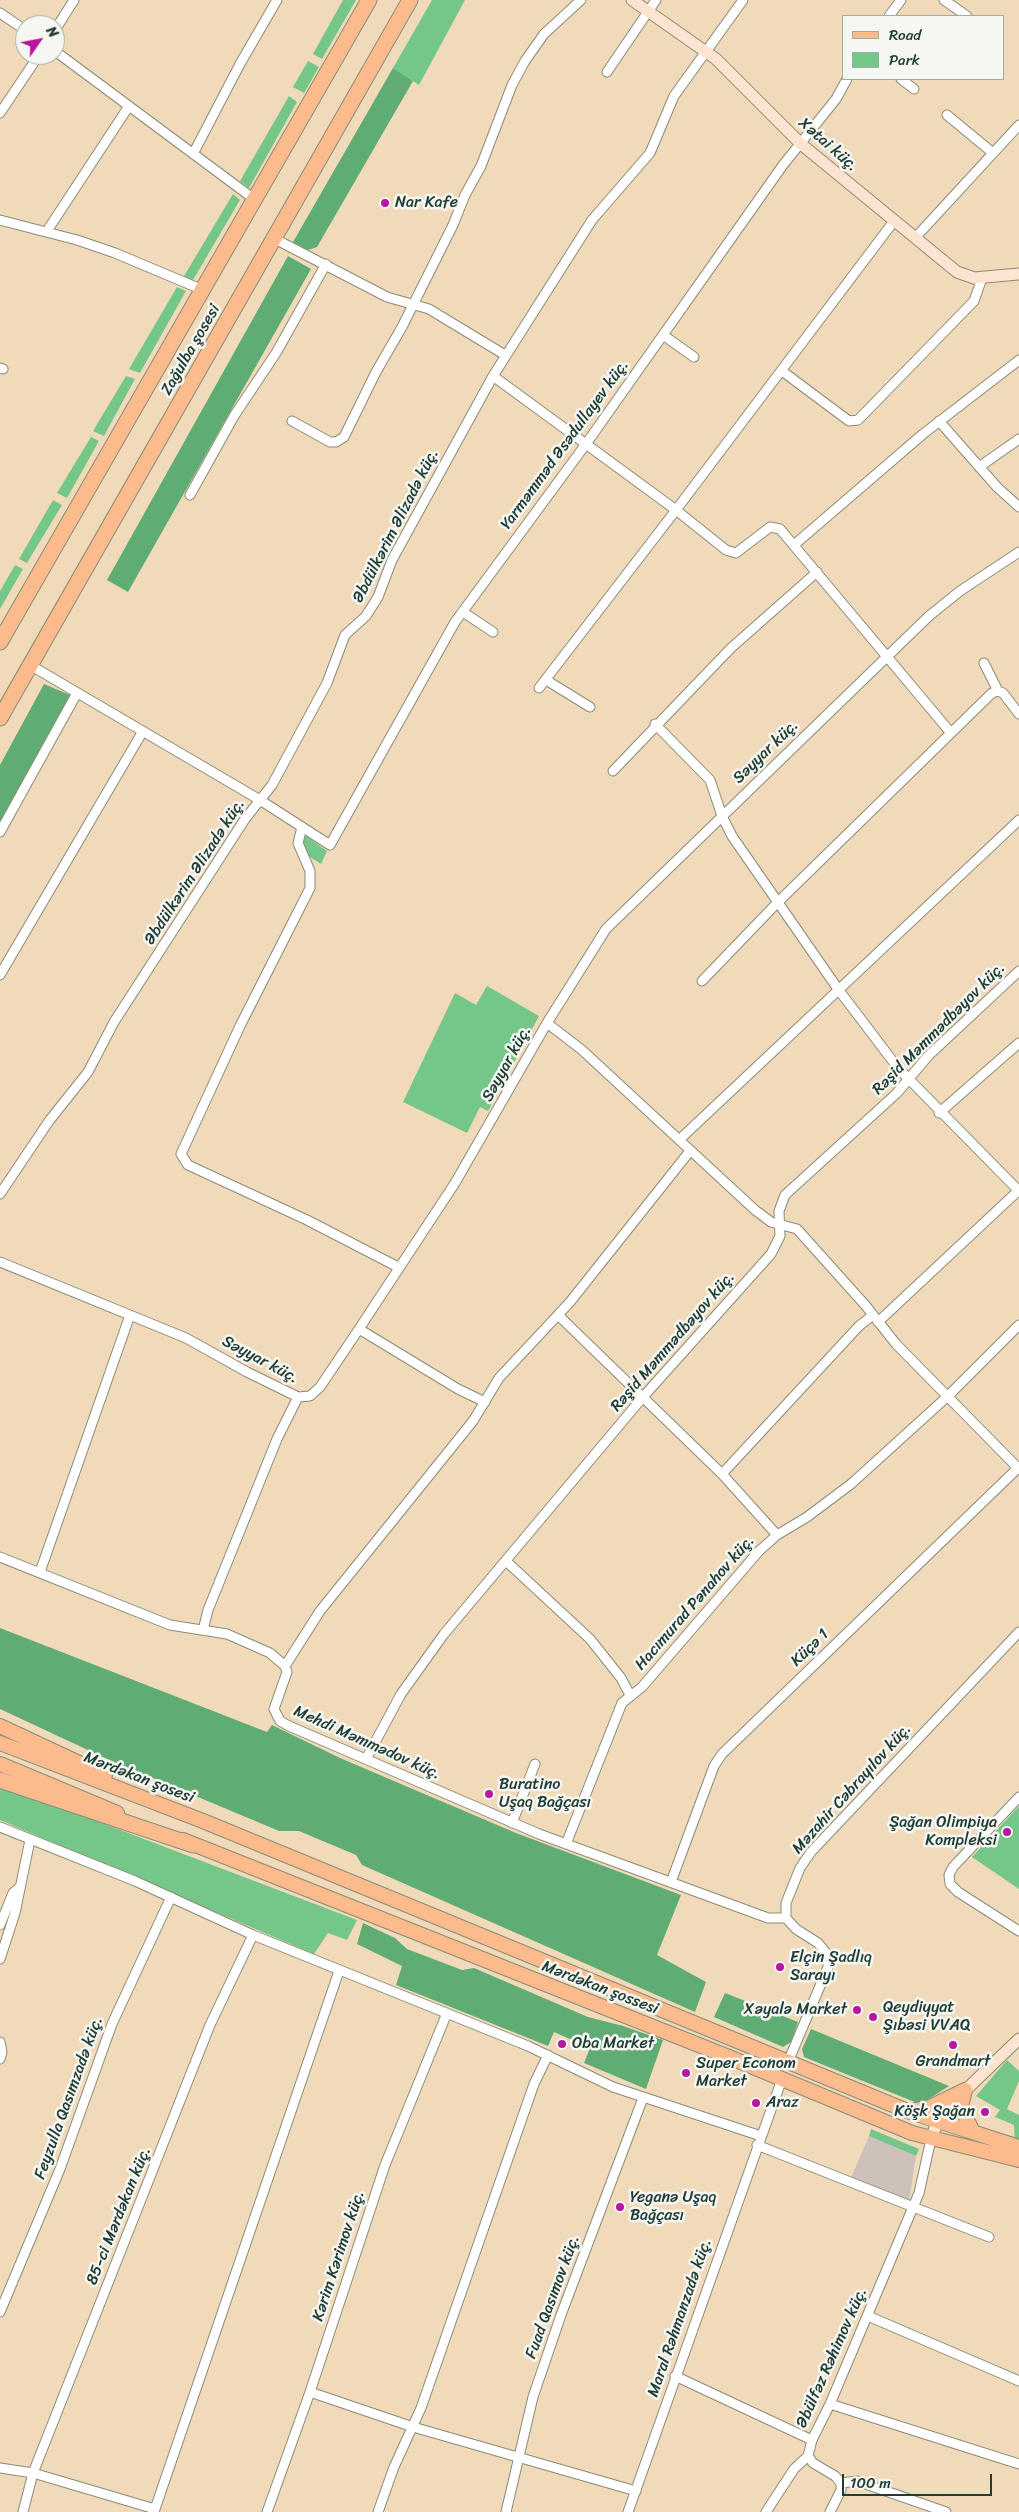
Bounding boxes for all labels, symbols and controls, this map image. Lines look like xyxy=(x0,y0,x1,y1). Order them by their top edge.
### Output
north arrow xyxy=(15,15,65,65)
legend xyxy=(842,15,1004,80)
text: N xyxy=(39,21,65,43)
text: Road xyxy=(889,22,921,48)
text: Park xyxy=(889,47,920,73)
street label: Xətai küç. xyxy=(794,114,862,176)
place label: Nar Kafe xyxy=(395,193,458,213)
marker: Nar Kafe xyxy=(379,197,391,209)
street label: Zağulba şosesi xyxy=(157,301,225,399)
street label: Yarməmməd Əsədullayev küç. xyxy=(497,356,633,534)
street label: Əbdülkərim Əlizadə küç. xyxy=(349,446,443,606)
street label: Səyyar küç. xyxy=(729,716,803,788)
street label: Əbdülkərim Əlizadə küç. xyxy=(141,795,249,949)
street label: Rəşid Məmmədbəyov küç. xyxy=(869,959,1009,1099)
street label: Səyyar küç. xyxy=(478,1023,536,1105)
street label: Rəşid Məmmədbəyov küç. xyxy=(607,1268,739,1416)
street label: Səyyar küç. xyxy=(219,1332,301,1388)
street label: Hacımurad Pənahov küç. xyxy=(631,1532,759,1674)
street label: Küçə 1 xyxy=(787,1625,833,1671)
street label: Mehdi Məmmədov küç. xyxy=(291,1702,443,1784)
street label: Məzahir Cəbrayılov küç. xyxy=(788,1720,916,1858)
street label: Mərdəkan şosesi xyxy=(81,1748,197,1808)
place label: Buratino Uşaq Bağçası xyxy=(499,1775,591,1813)
marker: Buratino Uşaq Bağçası xyxy=(483,1788,495,1800)
place label: Şağan Olimpiya Kompleksi xyxy=(889,1813,997,1851)
marker: Şağan Olimpiya Kompleksi xyxy=(1001,1826,1013,1838)
place label: Elçin Şadlıq Sarayı xyxy=(790,1948,872,1986)
street label: Mərdəkan şossesi xyxy=(539,1957,661,2019)
marker: Elçin Şadlıq Sarayı xyxy=(774,1961,786,1973)
place label: Qeydiyyat Şıbəsi VVAQ xyxy=(883,1998,970,2036)
place label: Xəyalə Market xyxy=(744,2000,847,2020)
marker: Xəyalə Market xyxy=(851,2004,863,2016)
marker: Qeydiyyat Şıbəsi VVAQ xyxy=(867,2011,879,2023)
street label: Feyzulla Qasımzadə küç. xyxy=(31,2014,107,2182)
place label: Oba Market xyxy=(572,2034,654,2054)
marker: Oba Market xyxy=(556,2038,568,2050)
marker: Grandmart xyxy=(947,2039,959,2051)
place label: Grandmart xyxy=(916,2052,990,2072)
place label: Super Econom Market xyxy=(696,2054,796,2092)
marker: Super Econom Market xyxy=(680,2067,692,2079)
place label: Araz xyxy=(766,2093,799,2113)
marker: Araz xyxy=(750,2097,762,2109)
place label: Köşk Şağan xyxy=(894,2102,975,2122)
marker: Köşk Şağan xyxy=(979,2106,991,2118)
street label: 85-ci Mərdəkan küç. xyxy=(83,2144,155,2288)
street label: Kərim Kərimov küç. xyxy=(309,2188,369,2324)
place label: Yeganə Uşaq Bağçası xyxy=(630,2188,716,2226)
marker: Yeganə Uşaq Bağçası xyxy=(614,2201,626,2213)
street label: Fuad Qasımov küç. xyxy=(522,2233,584,2361)
street label: Maral Rəhmanzadə küç. xyxy=(644,2236,716,2400)
street label: Əbülfəz Rəhimov küç. xyxy=(792,2285,872,2431)
scale bar xyxy=(844,2464,994,2496)
text: 100 m xyxy=(850,2470,891,2496)

